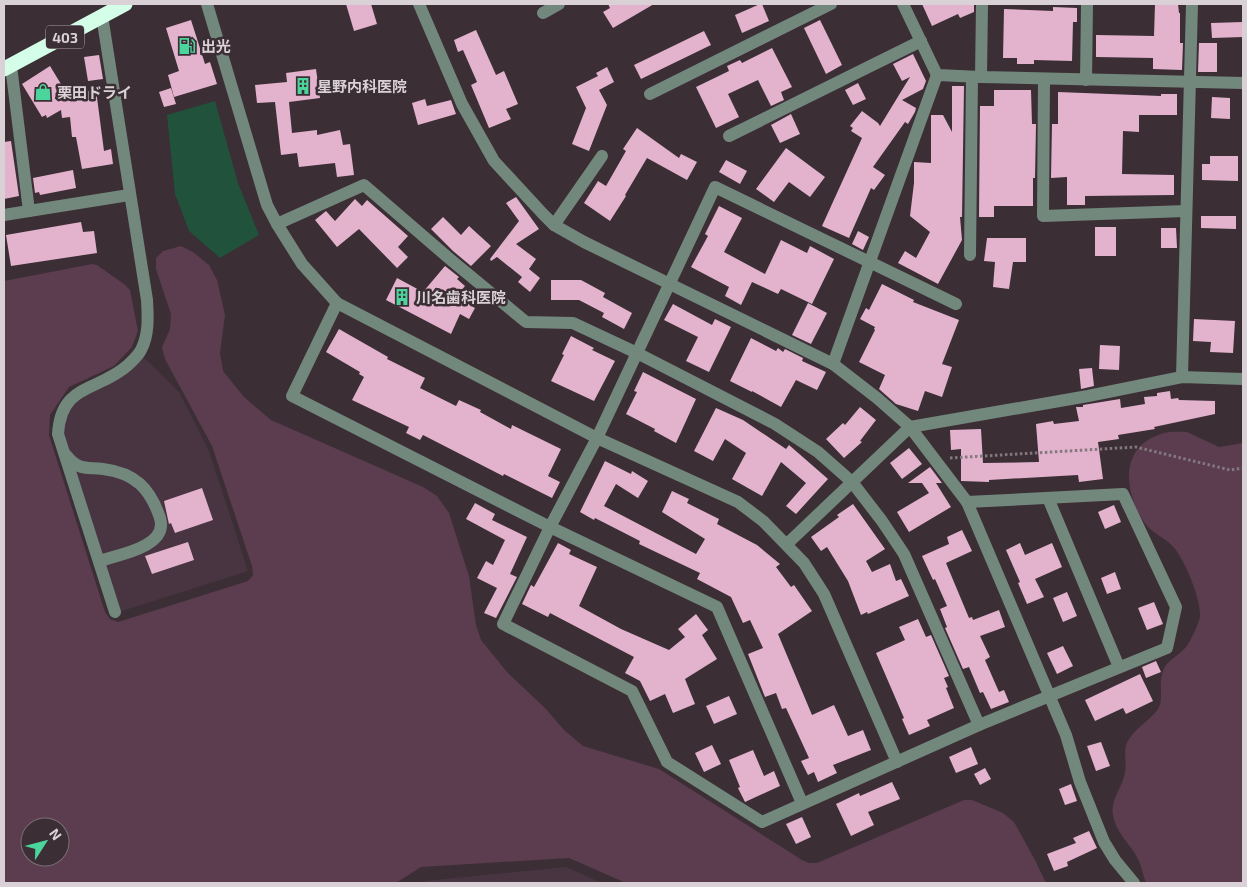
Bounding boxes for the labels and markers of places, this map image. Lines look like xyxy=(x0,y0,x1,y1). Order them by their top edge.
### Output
fuel station icon: 出光 xyxy=(177,36,197,56)
place label: 出光 xyxy=(201,37,231,55)
building icon: 星野内科医院 xyxy=(293,76,313,96)
place label: 星野内科医院 xyxy=(317,77,407,95)
shop icon: 栗田ドライ xyxy=(33,82,53,102)
place label: 栗田ドライ xyxy=(57,83,132,101)
building icon: 川名歯科医院 xyxy=(392,287,412,307)
place label: 川名歯科医院 xyxy=(416,288,506,306)

